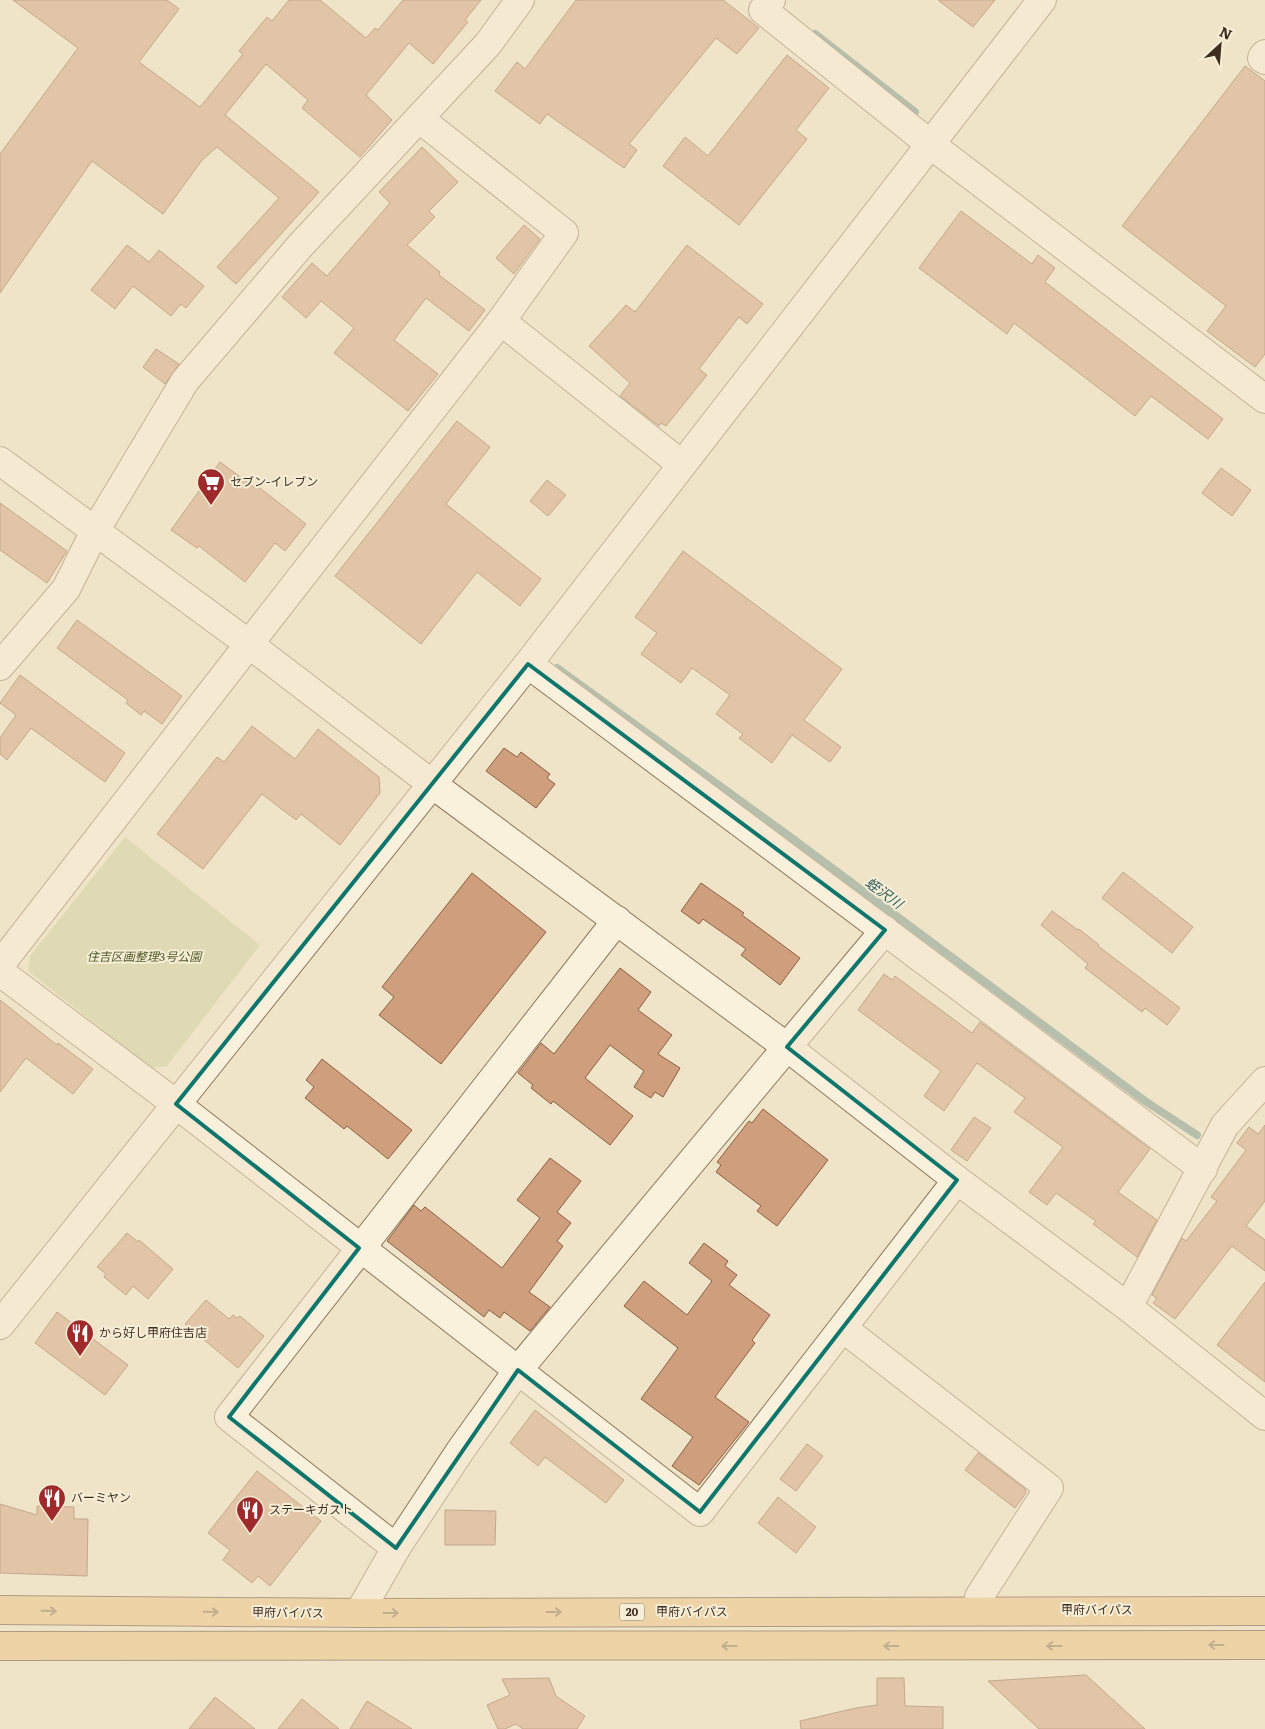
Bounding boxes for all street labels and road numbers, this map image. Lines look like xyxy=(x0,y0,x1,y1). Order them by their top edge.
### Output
street label: 甲府バイパス xyxy=(1061,1600,1133,1618)
street label: 甲府バイパス xyxy=(252,1602,324,1622)
street label: 甲府バイパス xyxy=(656,1602,728,1620)
road number: 20 xyxy=(620,1604,644,1620)

